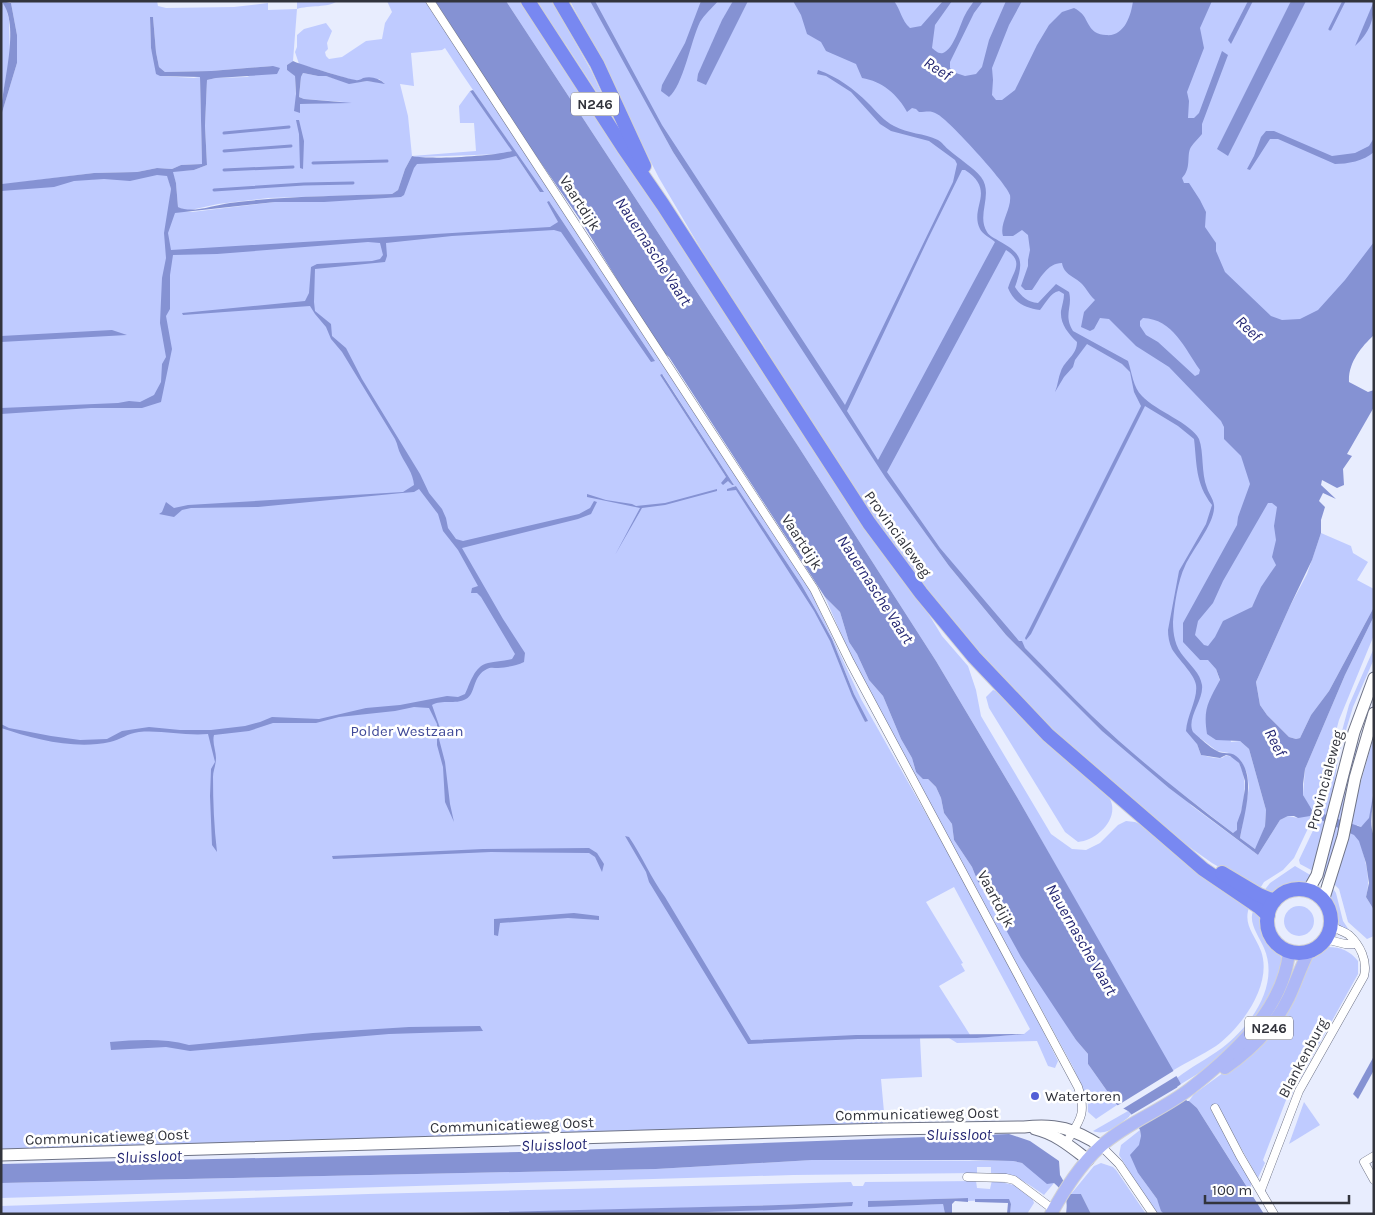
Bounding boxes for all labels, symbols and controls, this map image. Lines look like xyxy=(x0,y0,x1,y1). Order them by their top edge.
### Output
water label: Reef xyxy=(921,53,957,85)
road number: N246 xyxy=(571,92,619,116)
street label: Vaartdijk xyxy=(556,172,604,234)
water label: Nauernasche Vaart xyxy=(611,193,696,310)
water label: Reef xyxy=(1232,312,1267,347)
street label: Provincialeweg xyxy=(861,487,936,581)
street label: Vaartdijk xyxy=(778,511,826,573)
water label: Nauernasche Vaart xyxy=(833,531,918,648)
park label: Polder Westzaan xyxy=(350,722,464,740)
water label: Reef xyxy=(1261,725,1291,761)
street label: Provincialeweg xyxy=(1303,728,1347,832)
street label: Vaartdijk xyxy=(973,867,1019,931)
water label: Nauernasche Vaart xyxy=(1042,880,1121,999)
street label: Blankenburg xyxy=(1274,1015,1332,1101)
road number: N246 xyxy=(1245,1016,1293,1040)
place label: Watertoren xyxy=(1045,1087,1121,1105)
marker: Watertoren xyxy=(1029,1090,1041,1102)
street label: Communicatieweg Oost xyxy=(835,1104,999,1124)
street label: Communicatieweg Oost xyxy=(430,1113,595,1137)
street label: Communicatieweg Oost xyxy=(25,1125,190,1149)
water label: Sluissloot xyxy=(926,1125,993,1144)
water label: Sluissloot xyxy=(521,1134,588,1155)
water label: Sluissloot xyxy=(116,1146,183,1167)
scale bar xyxy=(1205,1172,1349,1204)
text: 100 m xyxy=(1212,1181,1252,1199)

